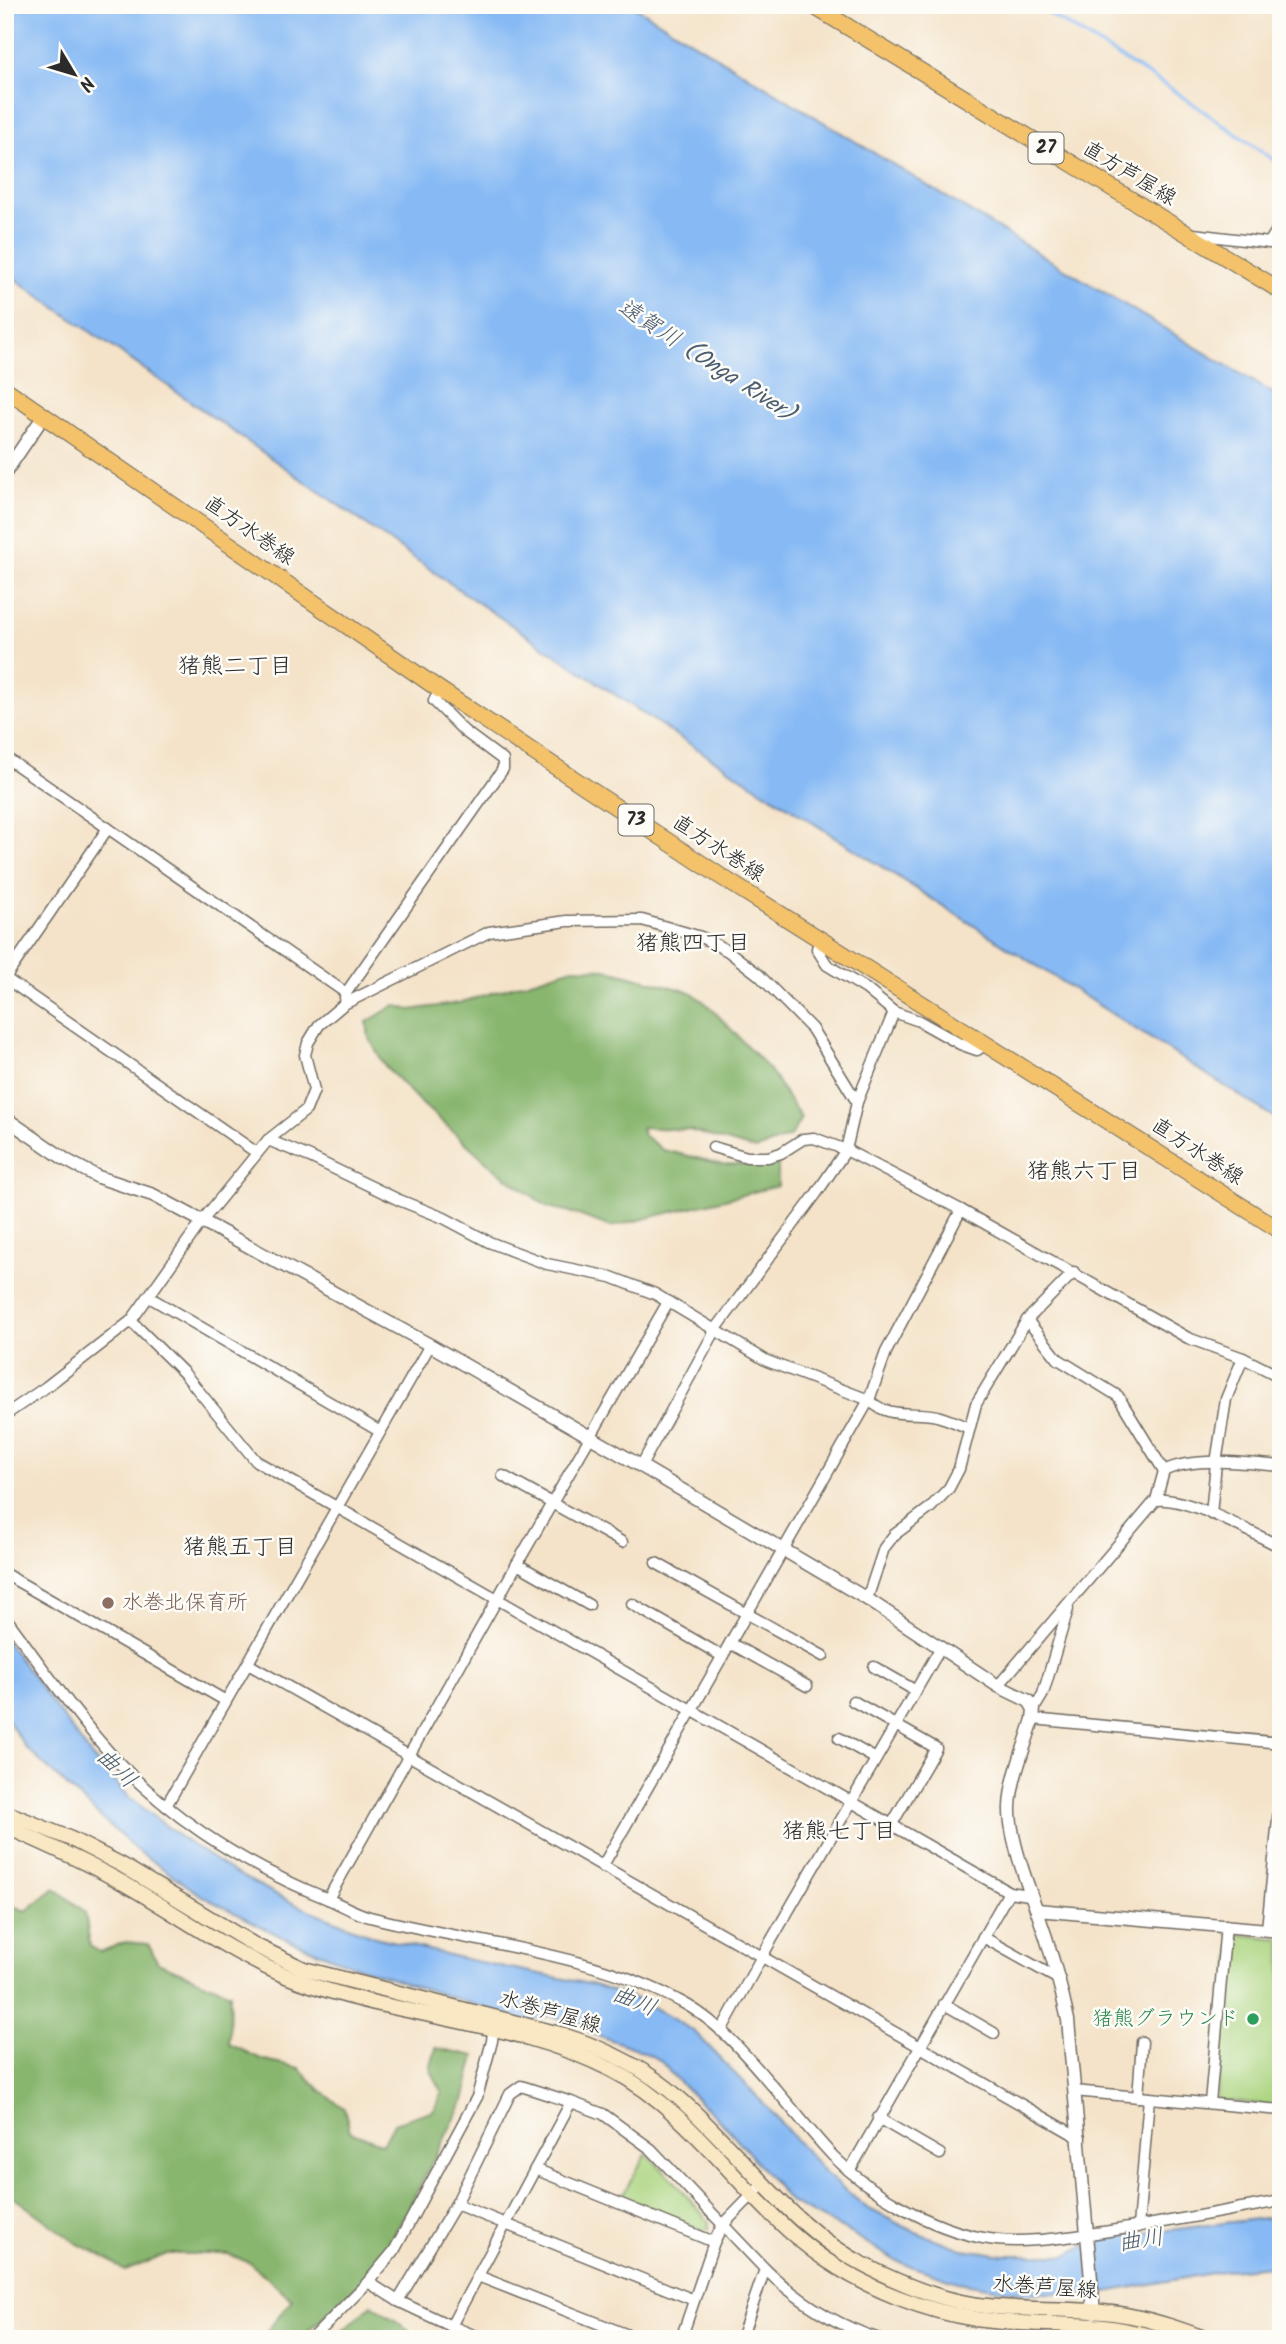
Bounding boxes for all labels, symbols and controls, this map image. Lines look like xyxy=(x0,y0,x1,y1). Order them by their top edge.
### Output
north arrow xyxy=(38,38,108,108)
text: N xyxy=(70,69,101,97)
road number: 27 xyxy=(1028,132,1064,164)
street label: 直方芦屋線 xyxy=(1076,133,1182,215)
water label: 遠賀川 (Onga River) xyxy=(610,290,804,433)
street label: 直方水巻線 xyxy=(197,487,301,575)
district label: 猪熊二丁目 xyxy=(178,649,293,685)
road number: 73 xyxy=(618,804,654,835)
street label: 直方水巻線 xyxy=(665,807,771,891)
district label: 猪熊四丁目 xyxy=(636,926,751,962)
street label: 直方水巻線 xyxy=(1144,1110,1250,1194)
district label: 猪熊六丁目 xyxy=(1027,1154,1142,1190)
district label: 猪熊五丁目 xyxy=(183,1530,298,1566)
place label: 水巻北保育所 xyxy=(122,1587,248,1620)
marker: 水巻北保育所 xyxy=(100,1595,116,1611)
water label: 曲川 xyxy=(87,1740,145,1798)
district label: 猪熊七丁目 xyxy=(782,1814,897,1850)
water label: 曲川 xyxy=(606,1977,662,2027)
street label: 水巻芦屋線 xyxy=(495,1983,605,2043)
place label: 猪熊グラウンド xyxy=(1092,2003,1239,2036)
marker: 猪熊グラウンド xyxy=(1245,2011,1261,2027)
water label: 曲川 xyxy=(1115,2220,1167,2262)
street label: 水巻芦屋線 xyxy=(991,2268,1099,2308)

